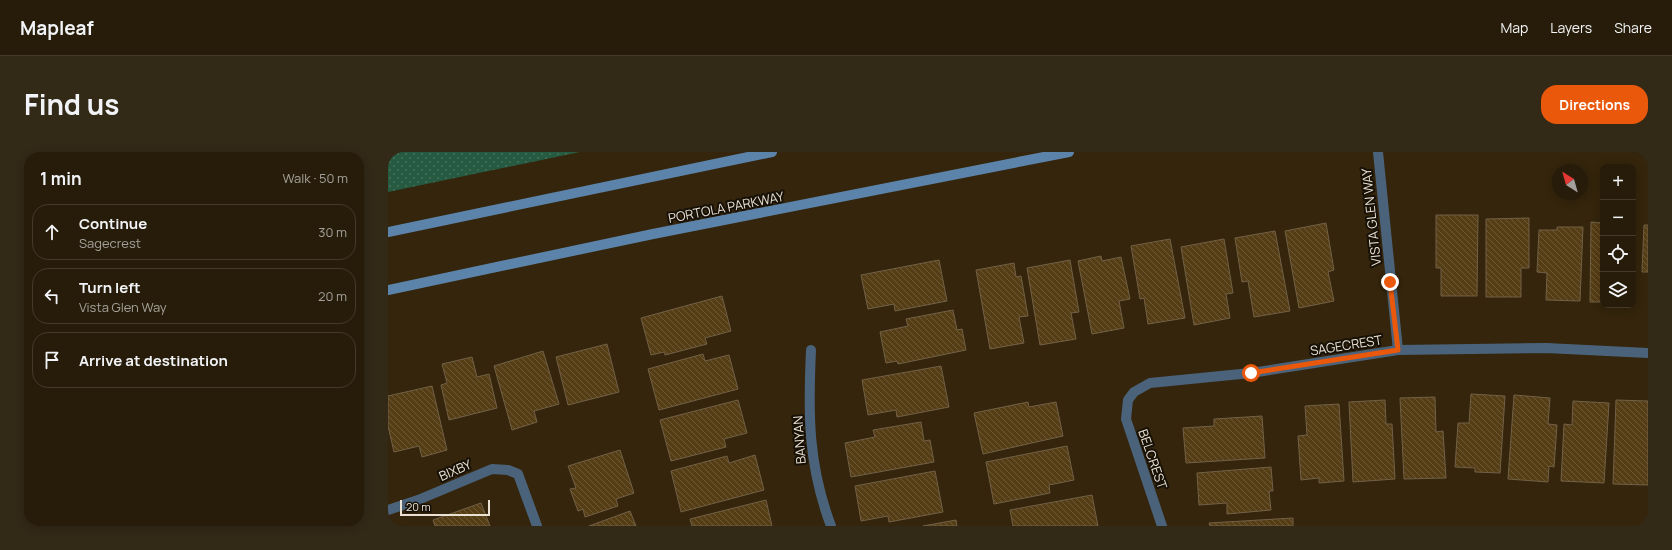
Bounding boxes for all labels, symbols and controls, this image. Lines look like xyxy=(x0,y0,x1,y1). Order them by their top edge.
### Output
text: Mapleaf xyxy=(20,15,94,41)
text: Map xyxy=(1500,18,1528,37)
text: Layers xyxy=(1550,18,1592,37)
text: Share xyxy=(1614,18,1652,37)
text: Find us xyxy=(24,85,119,123)
button: Directions xyxy=(1541,85,1648,124)
north arrow xyxy=(1552,164,1588,200)
map controls xyxy=(1600,164,1636,308)
button: + xyxy=(1600,164,1636,200)
text: 1 min xyxy=(40,167,82,190)
street label: VISTA GLEN WAY xyxy=(1357,167,1385,267)
text: Walk · 50 m xyxy=(283,169,348,187)
street label: PORTOLA PARKWAY xyxy=(667,187,786,227)
button: − xyxy=(1600,200,1636,236)
text: Continue xyxy=(79,213,147,234)
icon: ahead xyxy=(41,221,63,243)
text: 30 m xyxy=(318,223,347,241)
text: Sagecrest xyxy=(79,234,141,252)
button: locate xyxy=(1600,236,1636,272)
button: layers xyxy=(1600,272,1636,308)
route end xyxy=(1381,273,1399,291)
text: Turn left xyxy=(79,277,141,298)
icon: left xyxy=(41,285,63,307)
text: 20 m xyxy=(318,287,347,305)
text: Vista Glen Way xyxy=(79,298,167,316)
street label: SAGECREST xyxy=(1309,330,1383,360)
icon: arrive xyxy=(41,349,63,371)
text: Arrive at destination xyxy=(79,350,228,371)
route start xyxy=(1242,364,1260,382)
street label: BANYAN xyxy=(788,415,810,465)
street label: BELCREST xyxy=(1134,427,1172,492)
street label: BIXBY xyxy=(436,455,475,485)
scale bar xyxy=(400,498,490,517)
text: 20 m xyxy=(406,499,431,514)

